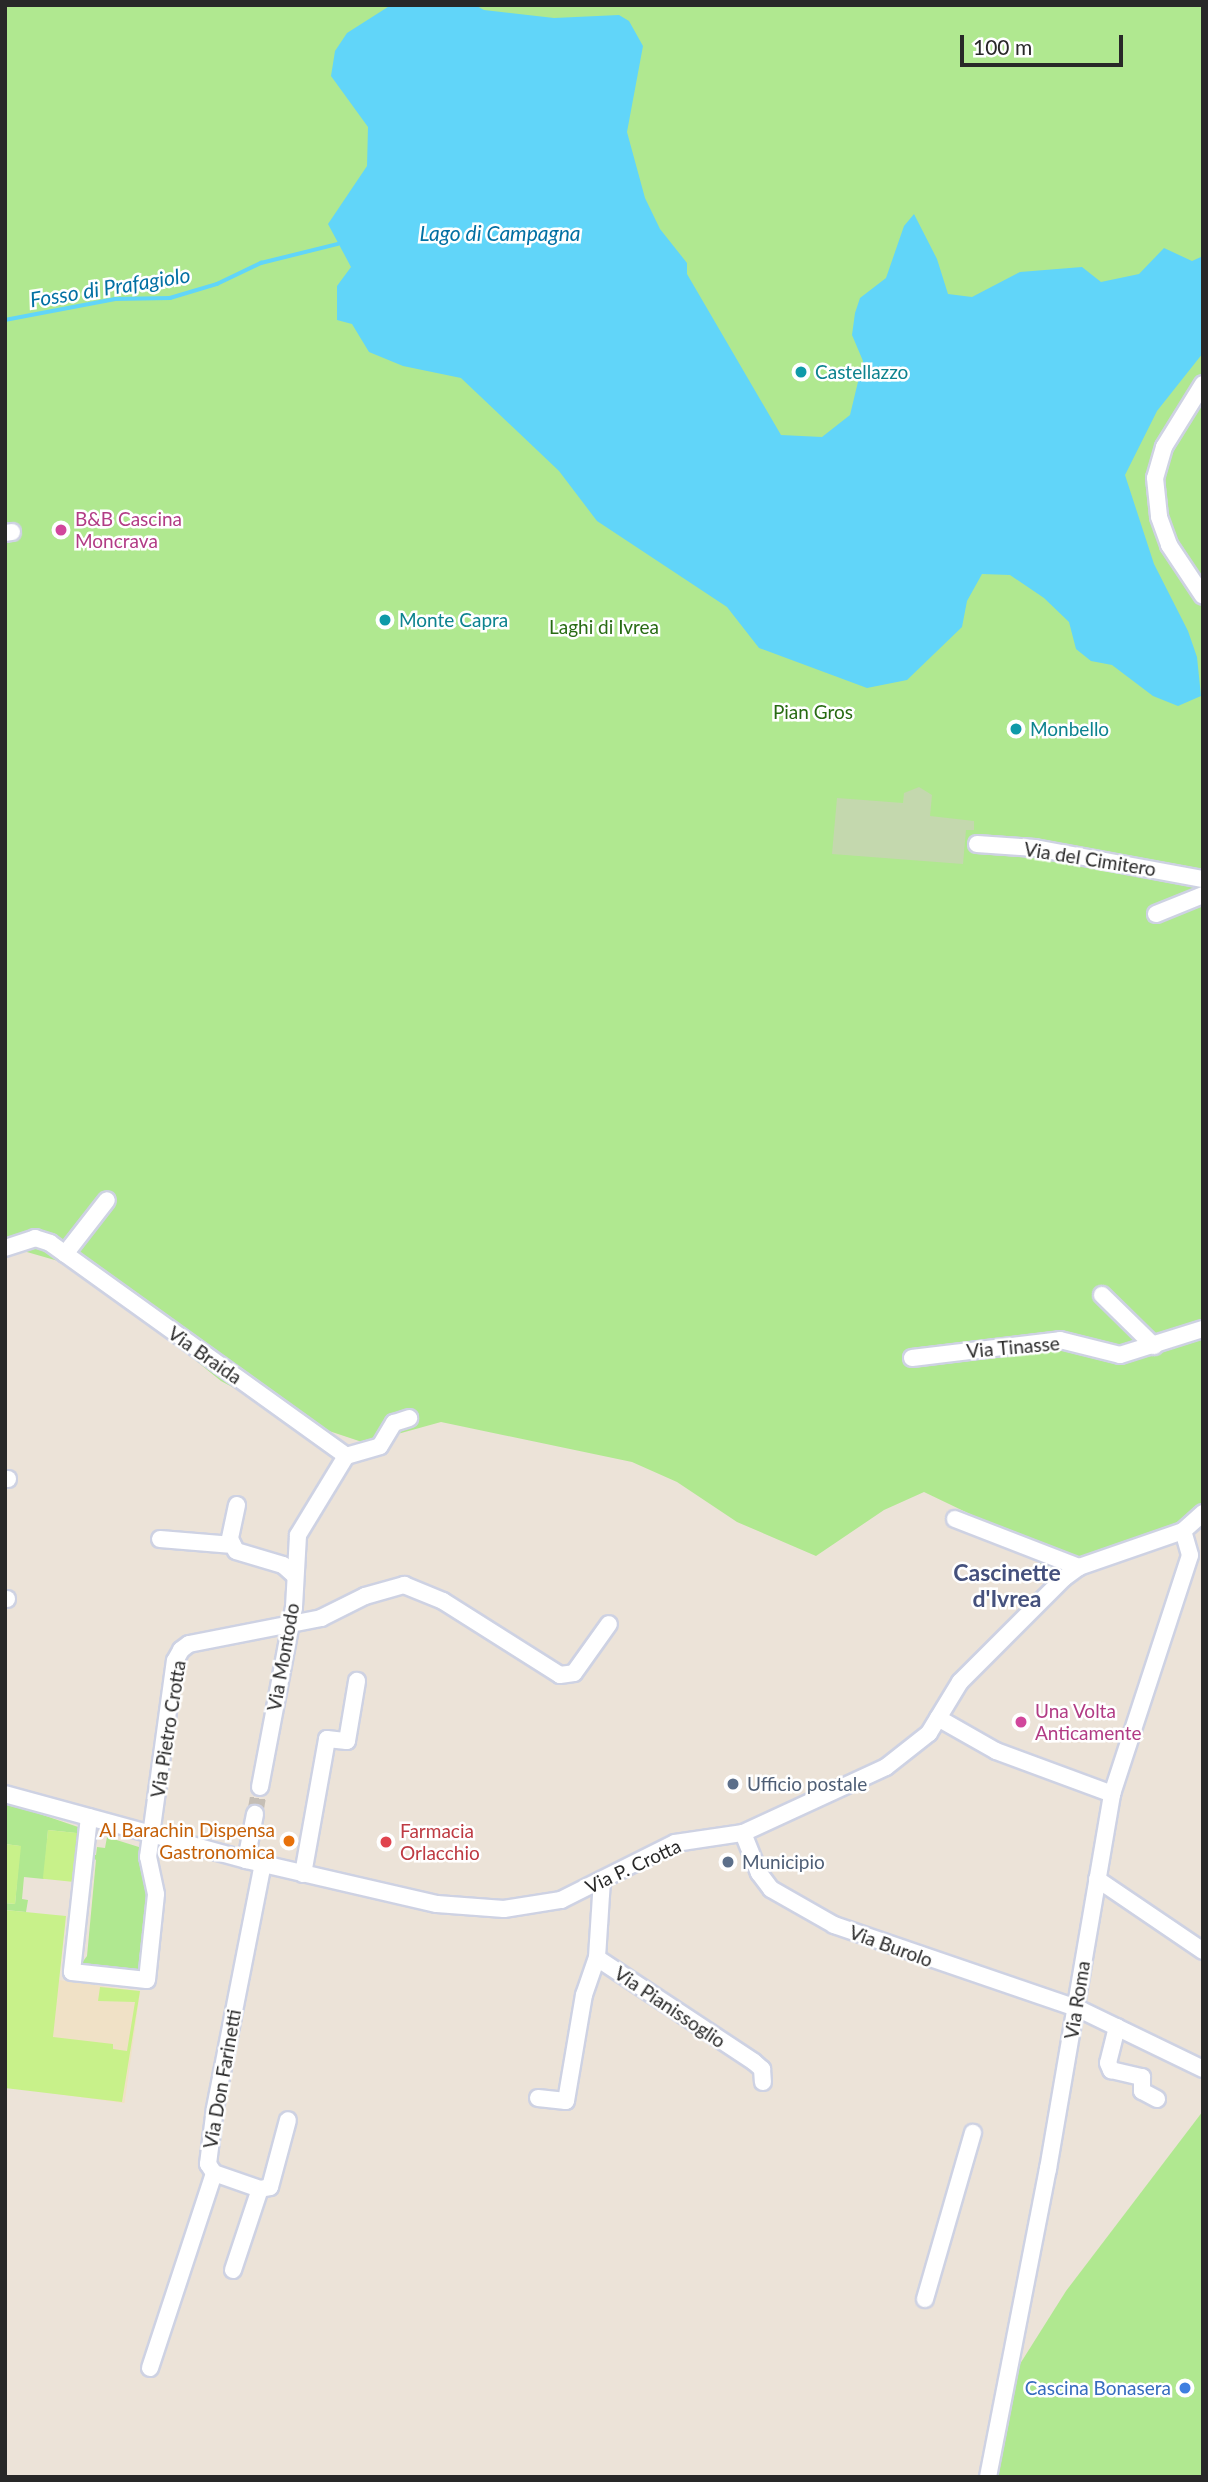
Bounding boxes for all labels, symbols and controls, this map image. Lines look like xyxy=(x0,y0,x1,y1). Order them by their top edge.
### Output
scale bar xyxy=(963,21,1126,65)
text: 100 m xyxy=(973,34,1032,59)
water label: Lago di Campagna xyxy=(419,220,581,246)
water label: Fosso di Prafagiolo xyxy=(28,262,192,312)
place label: Castellazzo xyxy=(815,361,908,383)
marker: Castellazzo xyxy=(793,364,809,380)
place label: B&B Cascina Moncrava xyxy=(75,508,182,552)
marker: B&B Cascina Moncrava xyxy=(53,522,69,538)
place label: Monte Capra xyxy=(399,609,508,631)
marker: Monte Capra xyxy=(377,612,393,628)
park label: Laghi di Ivrea xyxy=(549,616,659,638)
park label: Pian Gros xyxy=(773,701,853,723)
place label: Monbello xyxy=(1030,718,1109,740)
marker: Monbello xyxy=(1008,721,1024,737)
street label: Via del Cimitero xyxy=(1022,837,1158,881)
street label: Via Braida xyxy=(164,1321,246,1389)
street label: Via Tinasse xyxy=(965,1332,1061,1362)
district label: Cascinette d'Ivrea xyxy=(953,1558,1061,1612)
street label: Via Montodo xyxy=(262,1601,304,1713)
street label: Via Pietro Crotta xyxy=(146,1659,190,1799)
place label: Una Volta Anticamente xyxy=(1035,1700,1141,1744)
marker: Una Volta Anticamente xyxy=(1013,1714,1029,1730)
place label: Ufficio postale xyxy=(747,1773,867,1795)
marker: Ufficio postale xyxy=(725,1776,741,1792)
place label: Al Barachin Dispensa Gastronomica xyxy=(99,1819,275,1863)
place label: Farmacia Orlacchio xyxy=(400,1820,480,1864)
marker: Al Barachin Dispensa Gastronomica xyxy=(281,1833,297,1849)
marker: Farmacia Orlacchio xyxy=(378,1834,394,1850)
street label: Via P. Crotta xyxy=(582,1834,684,1898)
place label: Municipio xyxy=(742,1851,825,1873)
marker: Municipio xyxy=(720,1854,736,1870)
street label: Via Burolo xyxy=(846,1920,936,1972)
street label: Via Roma xyxy=(1060,1959,1094,2041)
street label: Via Pianissoglio xyxy=(610,1961,730,2053)
street label: Via Don Farinetti xyxy=(199,2008,245,2150)
place label: Cascina Bonasera xyxy=(1025,2377,1171,2399)
marker: Cascina Bonasera xyxy=(1177,2380,1193,2396)

